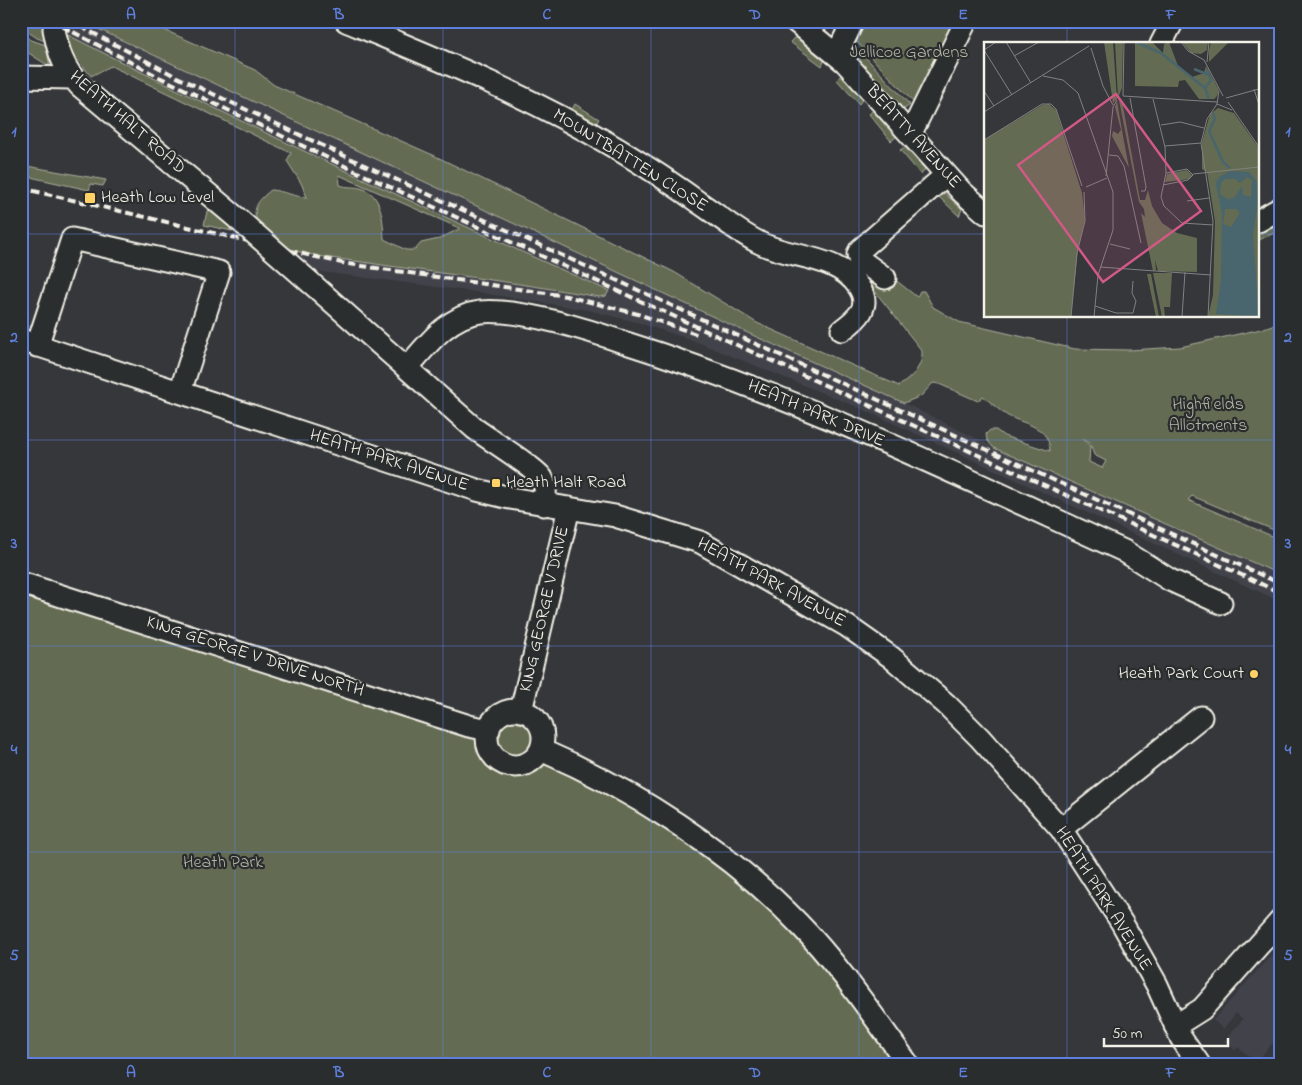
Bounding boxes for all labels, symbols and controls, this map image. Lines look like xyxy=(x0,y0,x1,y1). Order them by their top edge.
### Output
text: A xyxy=(126,3,136,27)
text: B xyxy=(333,3,345,27)
text: C xyxy=(543,3,552,27)
text: D xyxy=(748,3,761,27)
text: E xyxy=(958,3,968,27)
text: F xyxy=(1165,3,1177,27)
park label: Jellicoe Gardens xyxy=(850,40,968,66)
inset map xyxy=(984,42,1260,318)
street label: HEATH HALT ROAD xyxy=(63,65,191,181)
street label: BEATTY AVENUE xyxy=(858,78,967,195)
street label: MOUNTBATTEN CLOSE xyxy=(547,103,713,219)
text: 1 xyxy=(11,120,17,144)
text: 1 xyxy=(1285,120,1291,144)
place label: Heath Low Level xyxy=(101,185,214,211)
marker: Heath Low Level xyxy=(83,191,97,205)
text: 2 xyxy=(9,326,18,350)
text: 2 xyxy=(1283,326,1292,350)
street label: HEATH PARK DRIVE xyxy=(743,373,889,455)
park label: Highfields Allotments xyxy=(1169,392,1247,439)
street label: HEATH PARK AVENUE xyxy=(306,423,472,499)
place label: Heath Halt Road xyxy=(506,470,626,496)
marker: Heath Halt Road xyxy=(490,477,502,489)
street label: KING GEORGE V DRIVE xyxy=(513,524,577,694)
street label: HEATH PARK AVENUE xyxy=(692,531,850,635)
text: 3 xyxy=(10,532,18,556)
text: 3 xyxy=(1284,532,1292,556)
street label: KING GEORGE V DRIVE NORTH xyxy=(143,609,367,705)
place label: Heath Park Court xyxy=(1119,661,1244,687)
marker: Heath Park Court xyxy=(1248,668,1260,680)
text: 4 xyxy=(10,738,18,762)
text: 4 xyxy=(1284,738,1292,762)
street label: HEATH PARK AVENUE xyxy=(1048,822,1158,976)
park label: Heath Park xyxy=(183,850,263,876)
text: 5 xyxy=(9,944,19,968)
text: 5 xyxy=(1283,944,1293,968)
scale bar xyxy=(1104,1015,1228,1047)
text: 50 m xyxy=(1112,1023,1143,1045)
text: A xyxy=(126,1061,136,1085)
text: B xyxy=(333,1061,345,1085)
text: C xyxy=(543,1061,552,1085)
text: D xyxy=(748,1061,761,1085)
text: E xyxy=(958,1061,968,1085)
text: F xyxy=(1165,1061,1177,1085)

